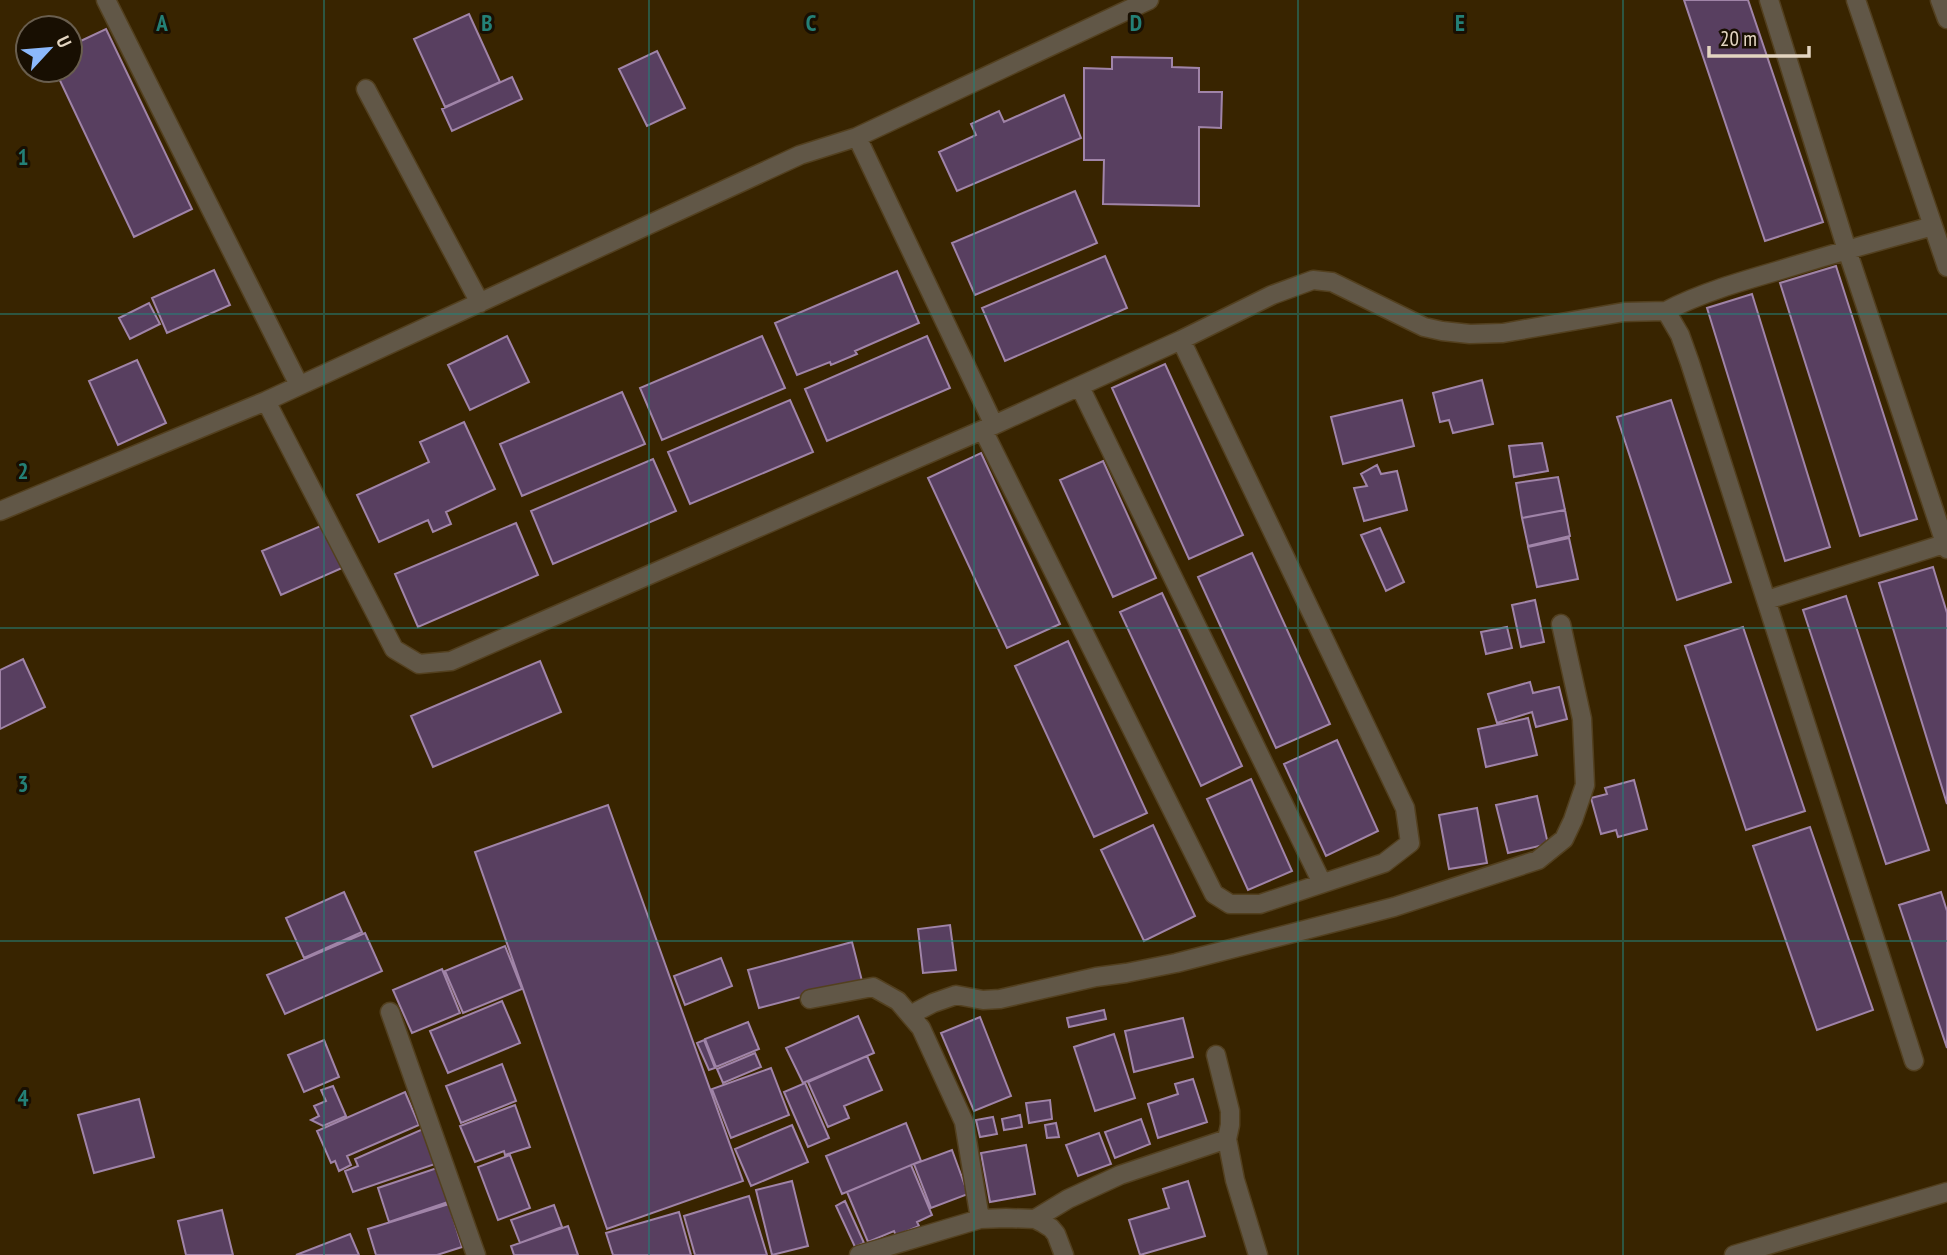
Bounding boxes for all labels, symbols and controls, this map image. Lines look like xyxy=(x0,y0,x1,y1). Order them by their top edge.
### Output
text: A xyxy=(155,8,168,37)
text: B xyxy=(481,8,493,37)
text: C xyxy=(806,8,817,37)
text: D xyxy=(1130,8,1142,37)
text: E xyxy=(1455,8,1465,37)
north arrow xyxy=(14,14,84,84)
scale bar xyxy=(1709,14,1809,58)
text: 20 m xyxy=(1720,25,1757,52)
text: U xyxy=(51,32,77,51)
text: 1 xyxy=(18,142,29,171)
text: 2 xyxy=(18,456,29,485)
text: 3 xyxy=(18,769,29,798)
text: 4 xyxy=(18,1083,29,1112)

